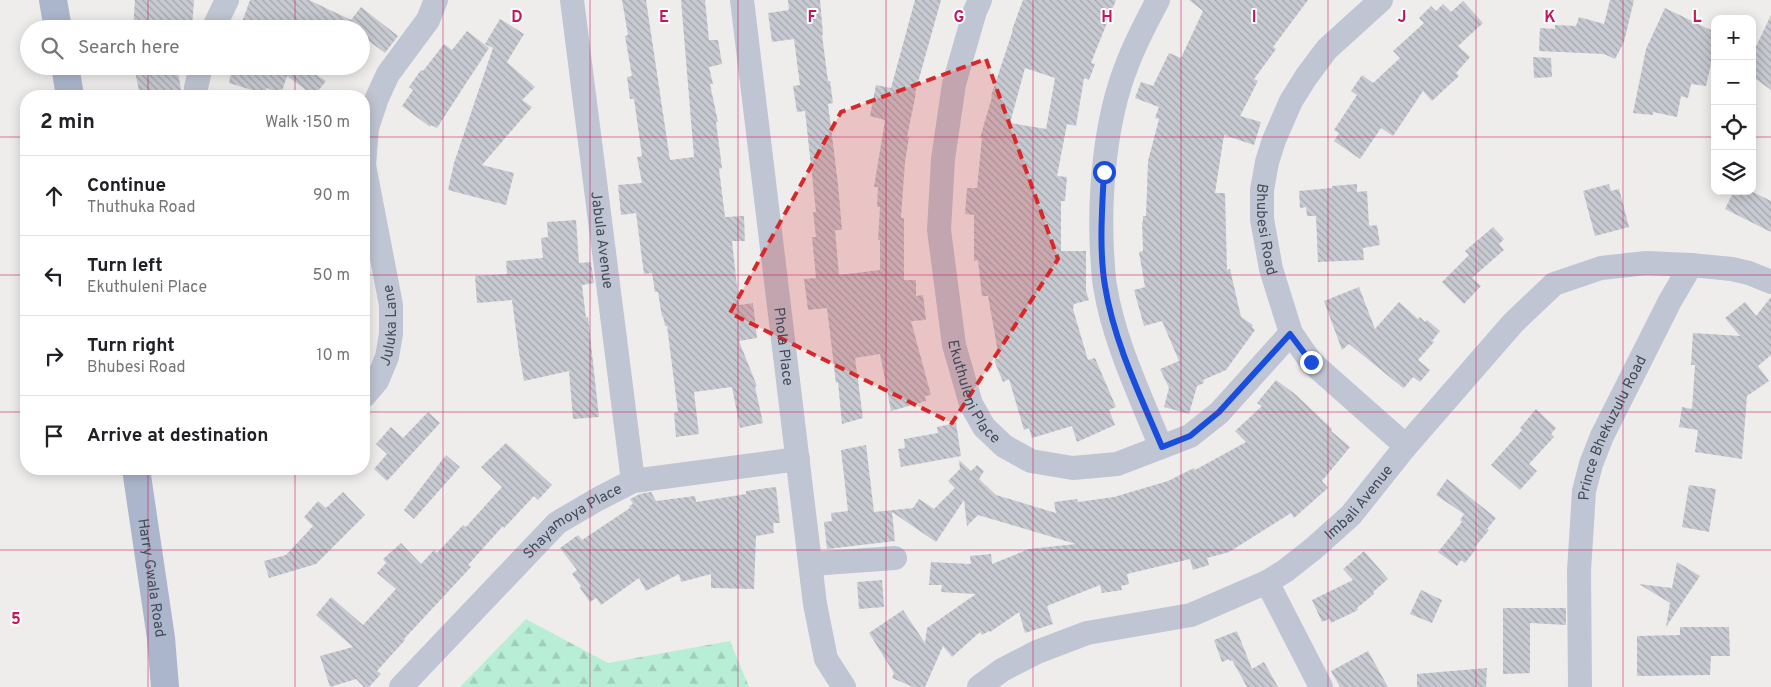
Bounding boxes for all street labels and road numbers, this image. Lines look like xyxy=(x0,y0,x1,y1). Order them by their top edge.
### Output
street label: Bhubesi Road xyxy=(1251,182,1280,278)
street label: Jabula Avenue xyxy=(585,190,617,290)
street label: Juluka Lane xyxy=(376,283,402,369)
street label: Phola Place xyxy=(768,306,797,387)
street label: Ekuthuleni Place xyxy=(942,339,1004,448)
street label: Prince Bhekuzulu Road xyxy=(1575,353,1652,501)
street label: Imbali Avenue xyxy=(1321,462,1398,545)
street label: Shayamoya Place xyxy=(520,480,626,564)
street label: Harry Gwala Road xyxy=(132,517,169,639)

